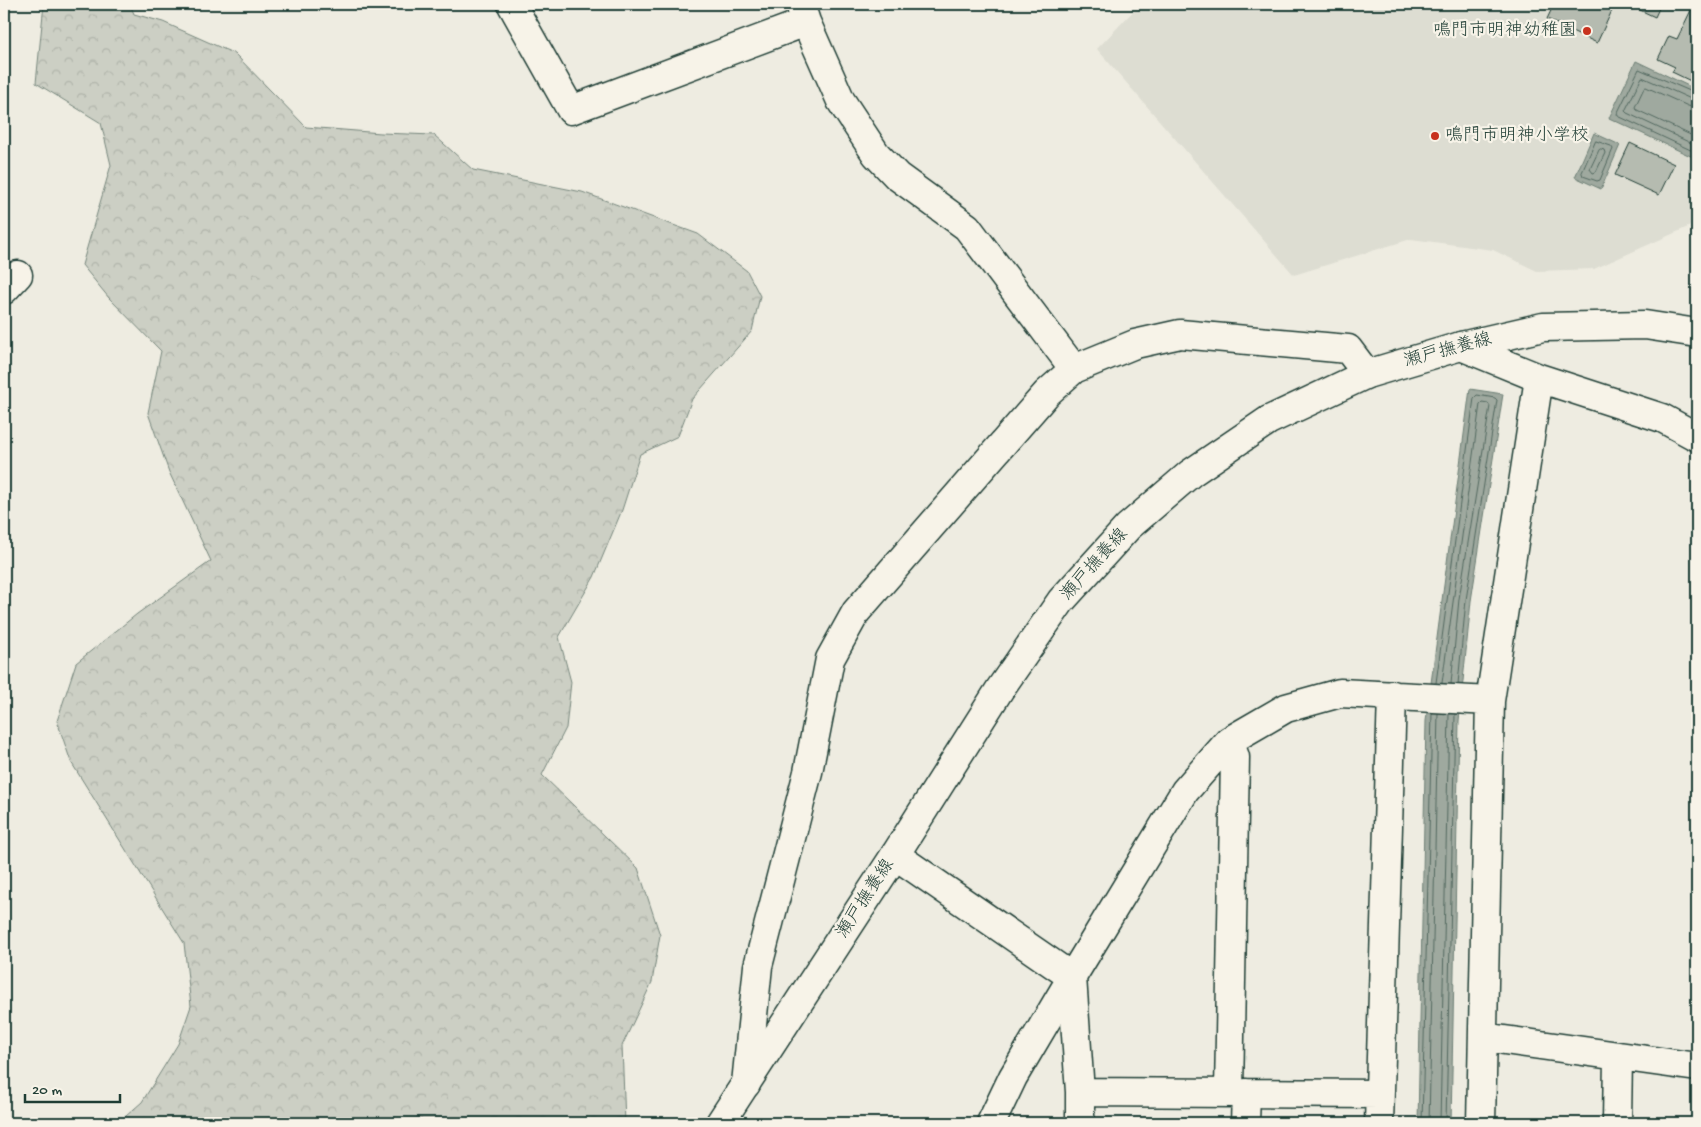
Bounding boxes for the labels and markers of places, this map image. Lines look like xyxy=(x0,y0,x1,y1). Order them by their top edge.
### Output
place label: 鳴門市明神幼稚園 xyxy=(1433,20,1577,42)
marker: 鳴門市明神幼稚園 xyxy=(1581,25,1593,37)
place label: 鳴門市明神小学校 xyxy=(1445,125,1589,147)
marker: 鳴門市明神小学校 xyxy=(1429,130,1441,142)

